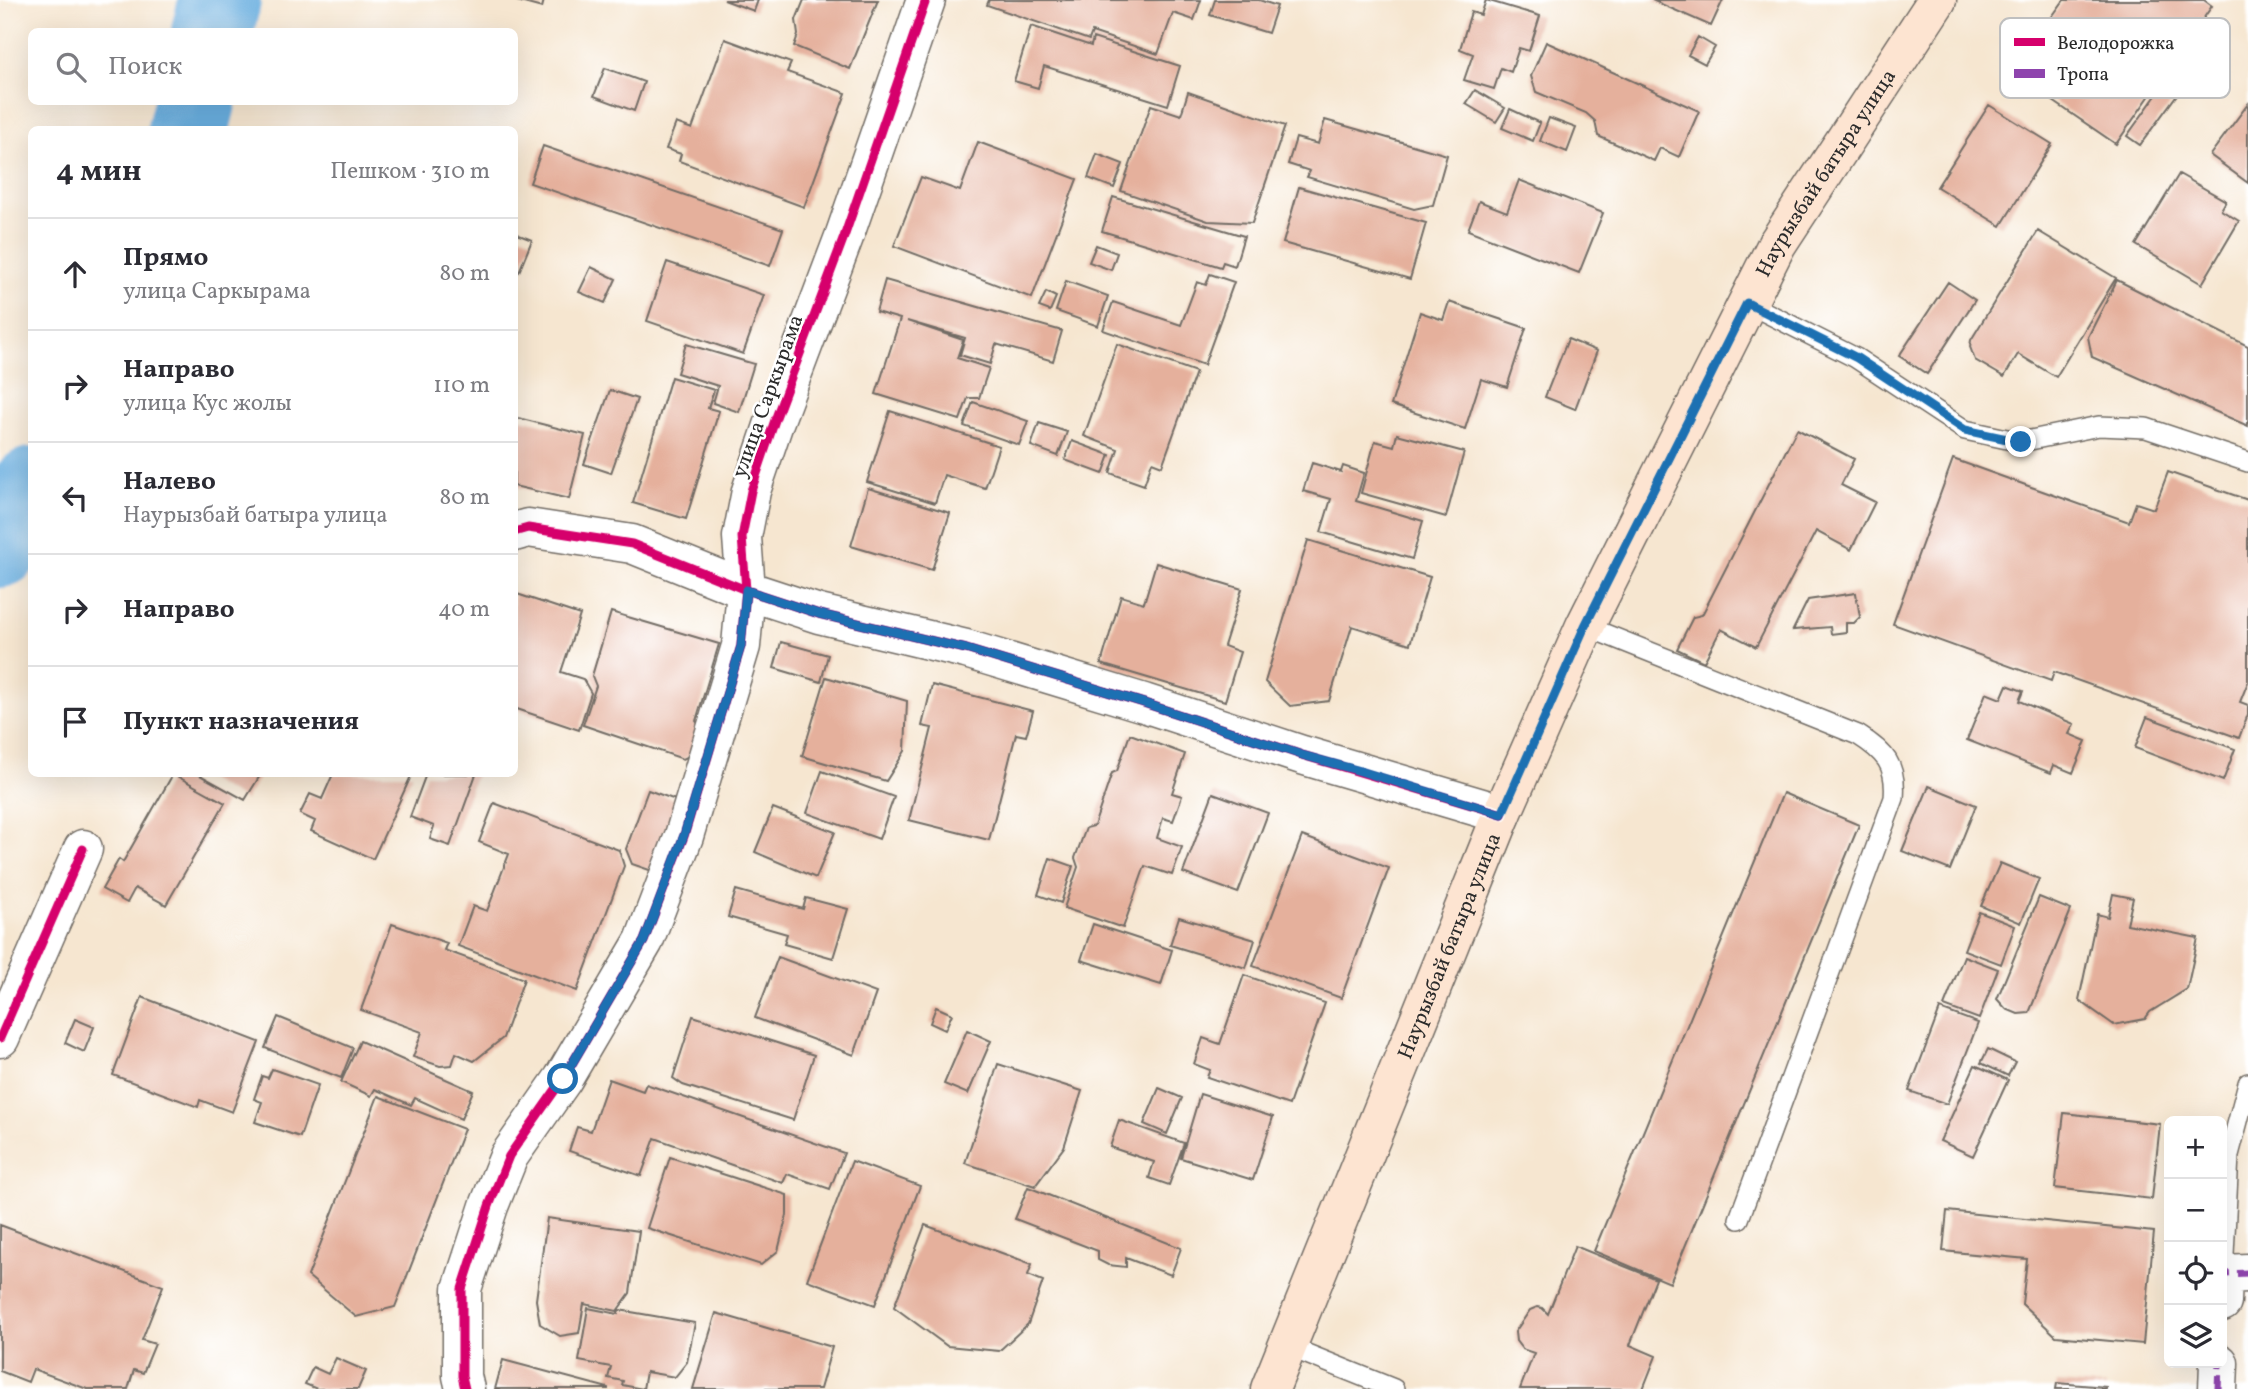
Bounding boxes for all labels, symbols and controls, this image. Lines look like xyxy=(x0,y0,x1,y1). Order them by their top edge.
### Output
legend xyxy=(2000,18,2230,98)
search box xyxy=(28,28,518,105)
text: Велодорожка xyxy=(2057,31,2175,57)
icon: search xyxy=(52,48,90,86)
text: Поиск xyxy=(108,49,182,85)
text: Тропа xyxy=(2057,62,2109,88)
street label: Наурызбай батыра улица xyxy=(1750,64,1904,282)
text: 4 мин xyxy=(56,151,141,193)
text: Пешком · 310 m xyxy=(330,156,490,188)
text: Прямо xyxy=(123,240,208,276)
icon: ahead xyxy=(56,255,94,293)
text: 80 m xyxy=(440,258,490,290)
text: улица Саркырама xyxy=(123,276,311,308)
street label: улица Саркырама xyxy=(725,311,811,482)
text: Направо xyxy=(123,352,235,388)
icon: right xyxy=(56,367,94,405)
text: 110 m xyxy=(433,370,490,402)
text: улица Кус жолы xyxy=(123,388,292,420)
route end xyxy=(2005,426,2036,457)
text: Налево xyxy=(123,464,216,500)
icon: left xyxy=(56,479,94,517)
text: 80 m xyxy=(440,482,490,514)
text: Наурызбай батыра улица xyxy=(123,500,388,532)
icon: right xyxy=(56,591,94,629)
text: Направо xyxy=(123,592,235,628)
text: 40 m xyxy=(438,594,490,626)
icon: arrive xyxy=(56,703,94,741)
text: Пункт назначения xyxy=(123,704,359,740)
street label: Наурызбай батыра улица xyxy=(1392,829,1509,1064)
route start xyxy=(547,1063,578,1094)
map controls xyxy=(2164,1116,2227,1368)
button: + xyxy=(2164,1116,2227,1179)
button: − xyxy=(2164,1179,2227,1242)
button: locate xyxy=(2164,1242,2227,1305)
button: layers xyxy=(2164,1305,2227,1368)

